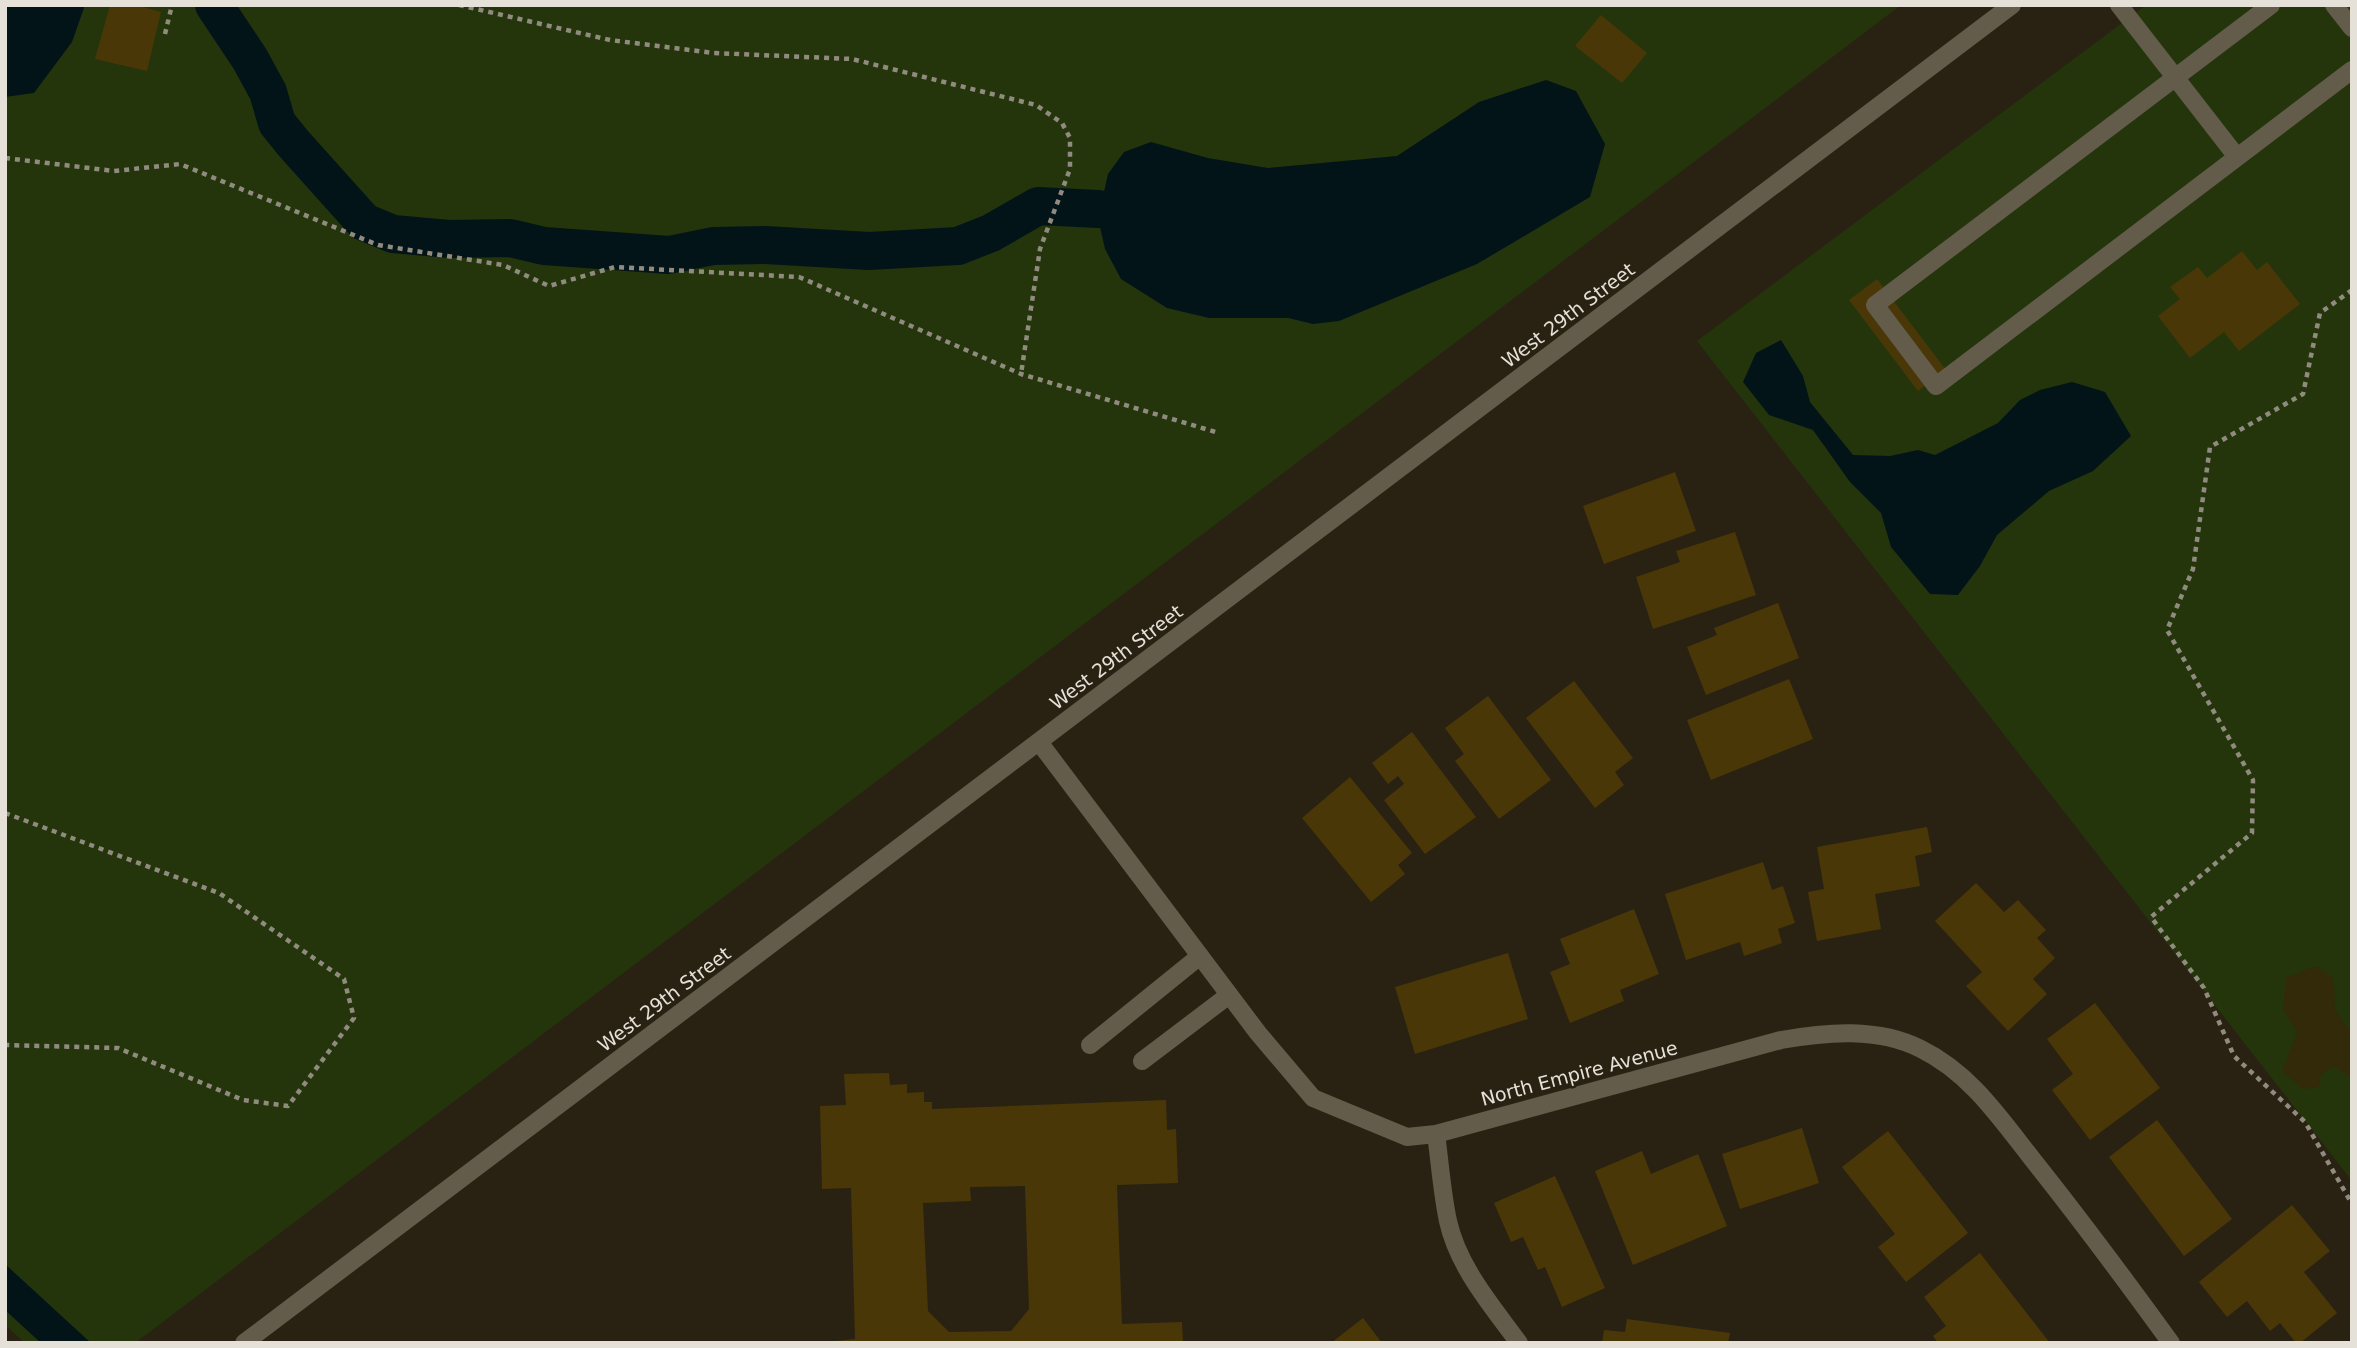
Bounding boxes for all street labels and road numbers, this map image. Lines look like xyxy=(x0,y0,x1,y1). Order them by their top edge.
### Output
street label: West 29th Street xyxy=(1497,258,1639,372)
street label: West 29th Street xyxy=(1045,600,1187,714)
street label: West 29th Street xyxy=(593,942,735,1056)
street label: North Empire Avenue xyxy=(1478,1036,1680,1110)

